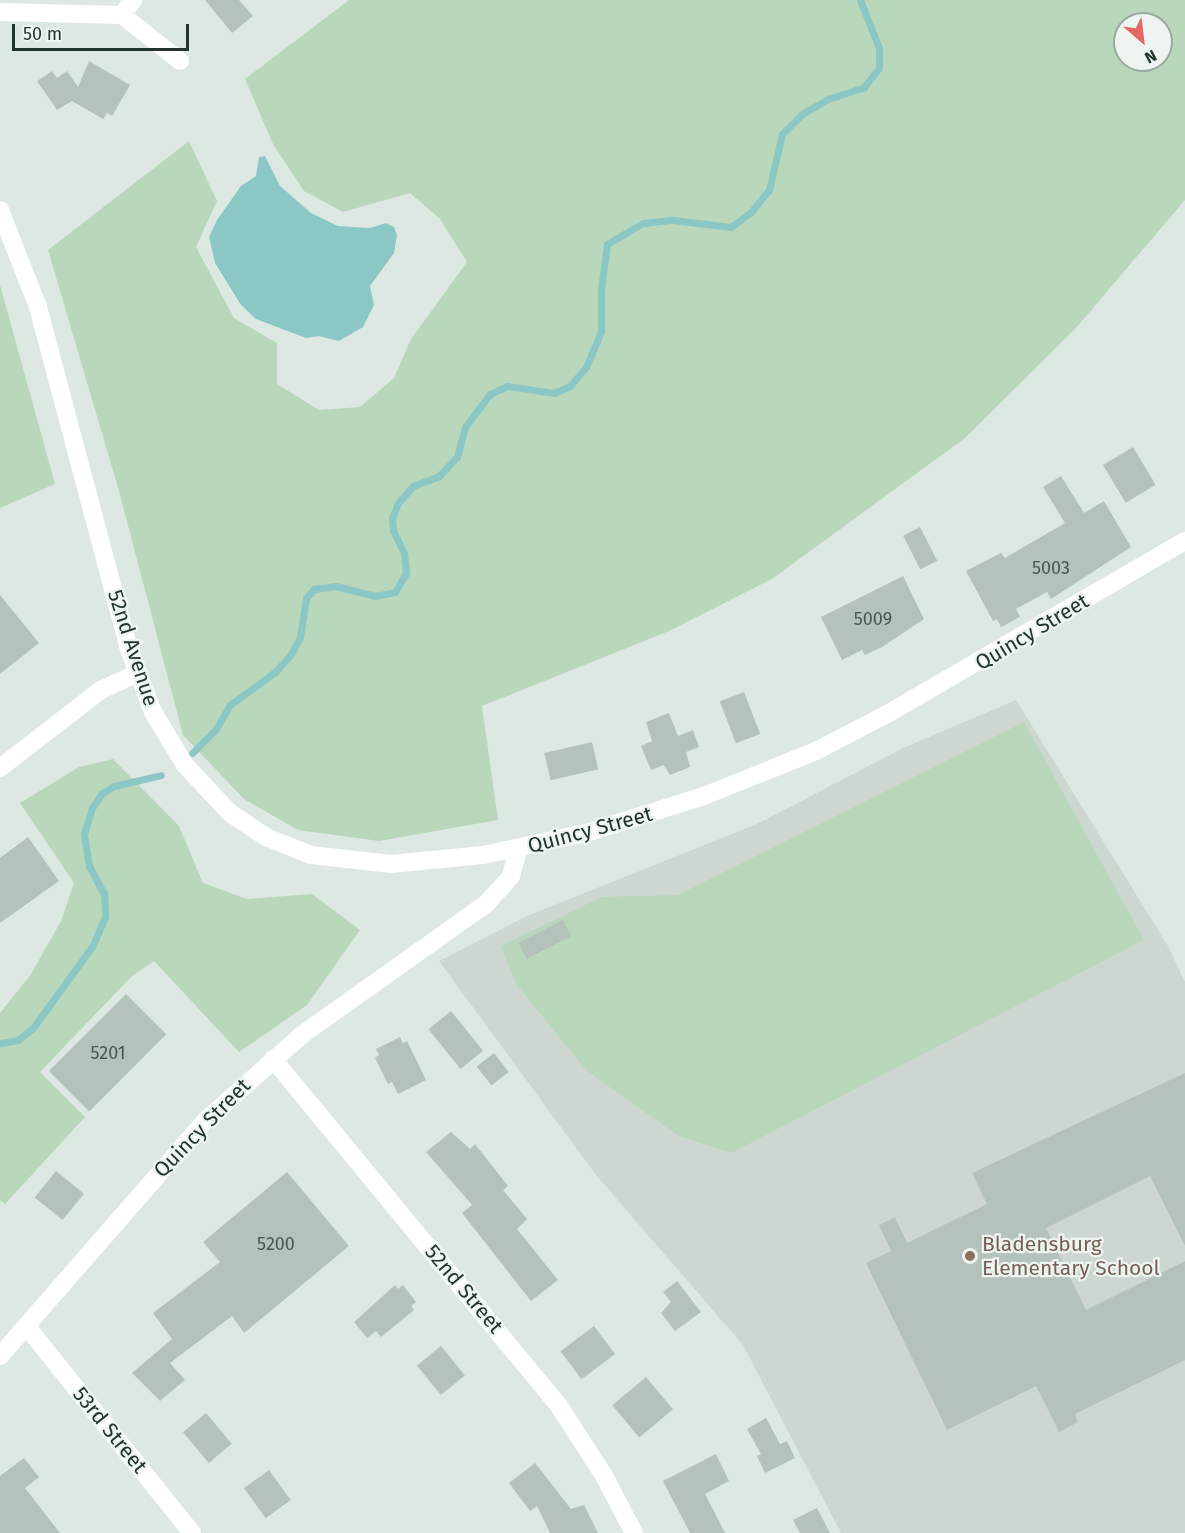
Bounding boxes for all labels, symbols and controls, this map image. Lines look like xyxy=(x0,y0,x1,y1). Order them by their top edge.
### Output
scale bar xyxy=(15,12,192,50)
north arrow xyxy=(1113,12,1173,72)
text: 50 m xyxy=(23,23,62,45)
text: N xyxy=(1142,46,1160,67)
house number: 5003 xyxy=(1032,557,1070,579)
street label: 52nd Avenue xyxy=(102,587,164,709)
street label: Quincy Street xyxy=(971,588,1093,676)
house number: 5009 xyxy=(854,608,892,630)
street label: Quincy Street xyxy=(525,801,655,859)
house number: 5201 xyxy=(90,1042,126,1064)
street label: Quincy Street xyxy=(149,1073,255,1183)
place label: Bladensburg Elementary School xyxy=(982,1231,1160,1281)
house number: 5200 xyxy=(257,1233,295,1255)
street label: 52nd Street xyxy=(420,1240,508,1338)
marker: Bladensburg Elementary School xyxy=(963,1249,977,1263)
street label: 53rd Street xyxy=(68,1382,152,1478)

